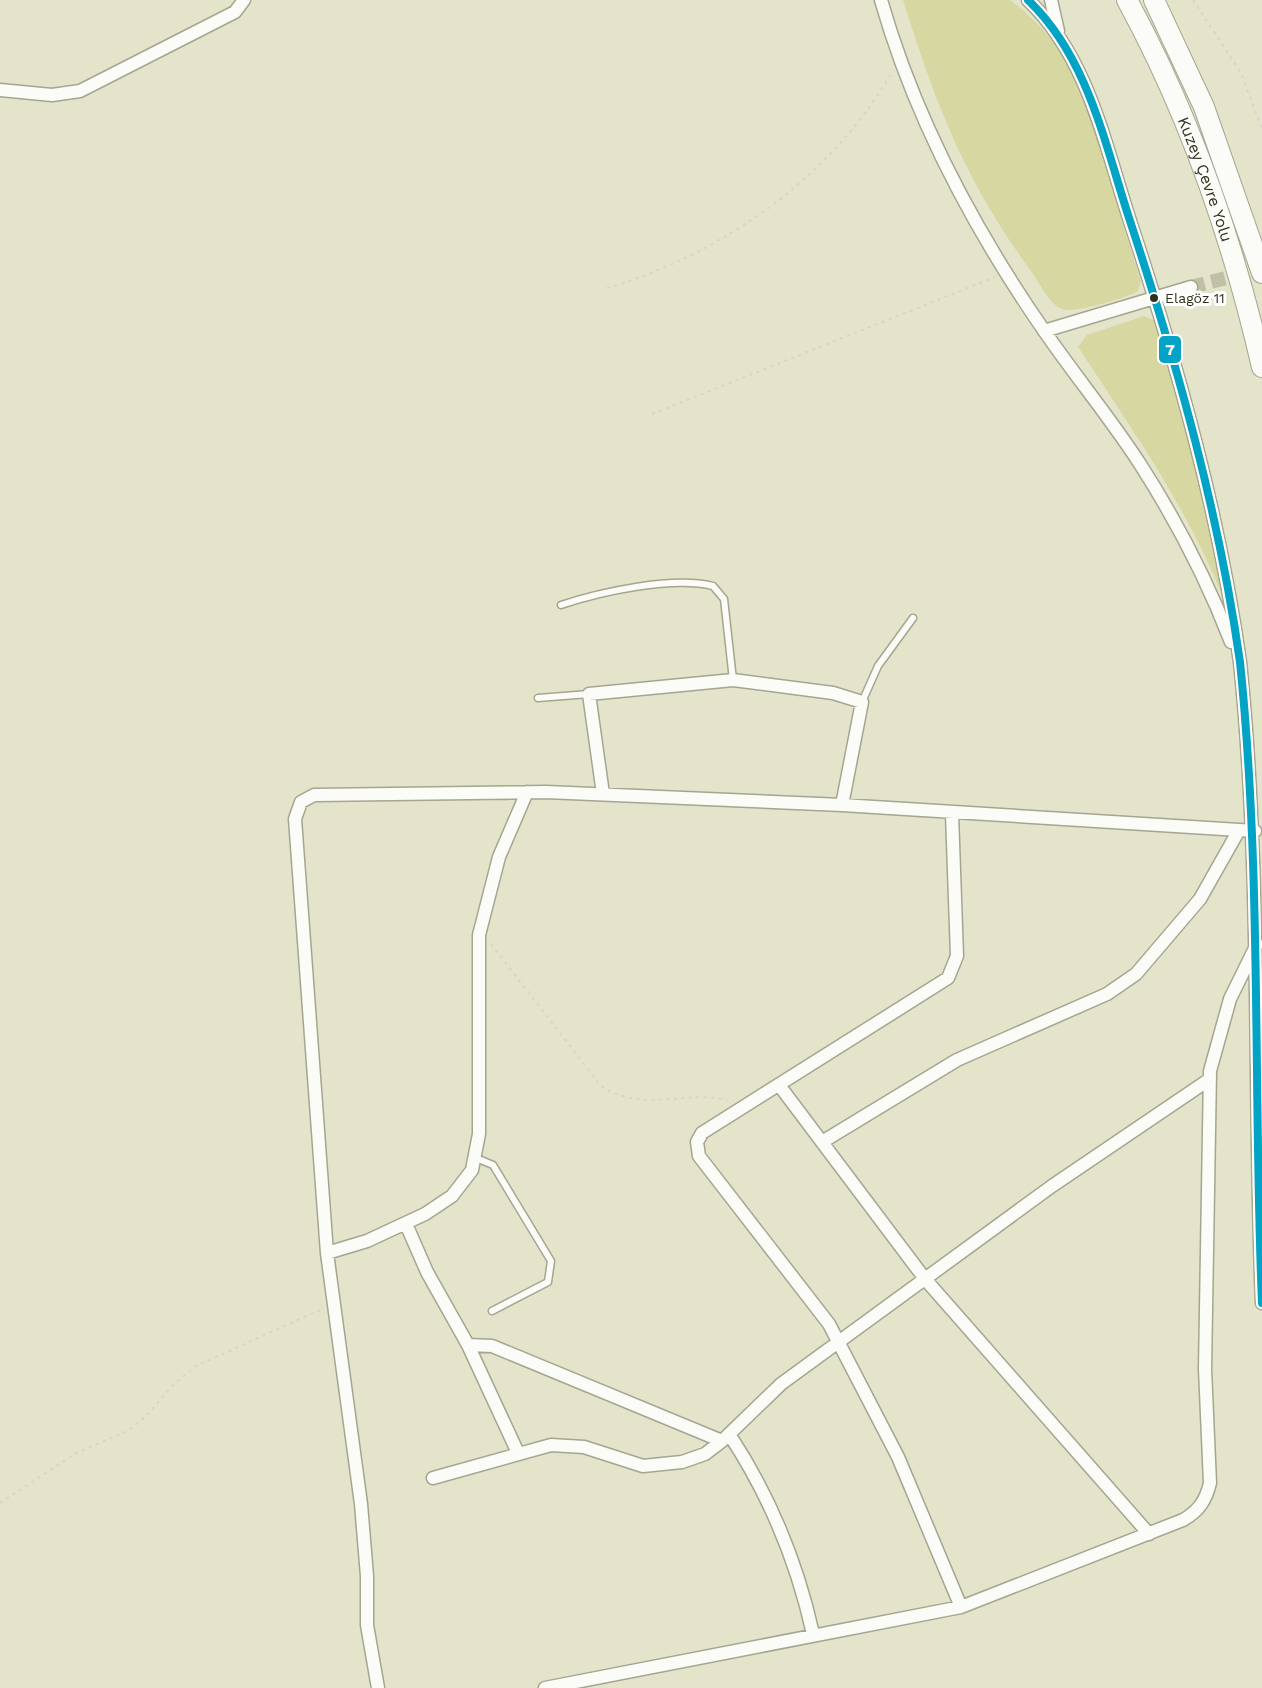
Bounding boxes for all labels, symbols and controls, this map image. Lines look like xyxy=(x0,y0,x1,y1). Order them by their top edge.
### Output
street label: Kuzey Çevre Yolu xyxy=(1174,114,1237,244)
place label: Elagöz 11 xyxy=(1165,290,1225,306)
marker: Elagöz 11 xyxy=(1148,292,1160,304)
line badge: 7 xyxy=(1158,335,1182,364)
text: 7 xyxy=(1165,340,1175,359)

